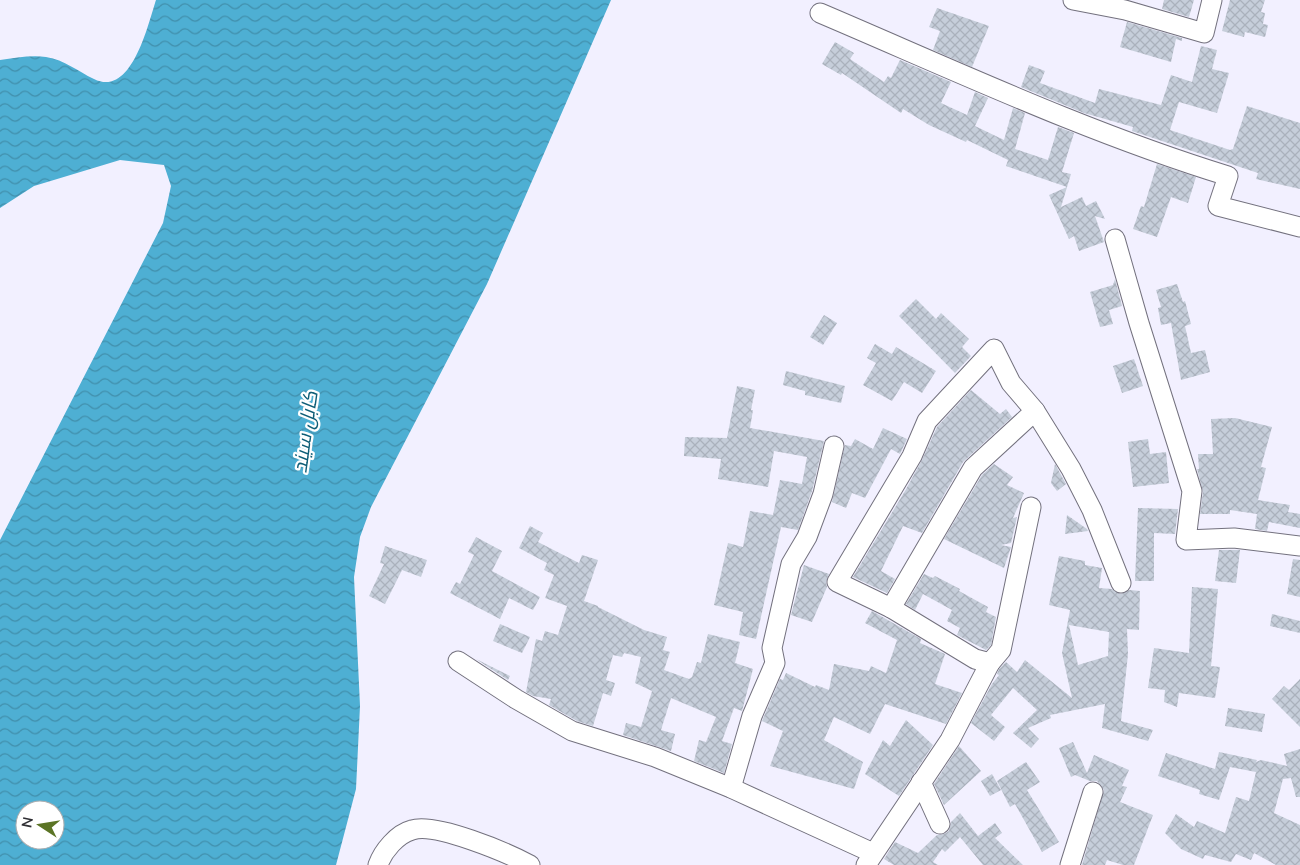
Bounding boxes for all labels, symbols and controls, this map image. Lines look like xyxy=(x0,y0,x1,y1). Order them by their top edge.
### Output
water label: کابل سيند xyxy=(286,389,323,474)
north arrow xyxy=(15,800,65,850)
text: N xyxy=(17,815,37,829)

